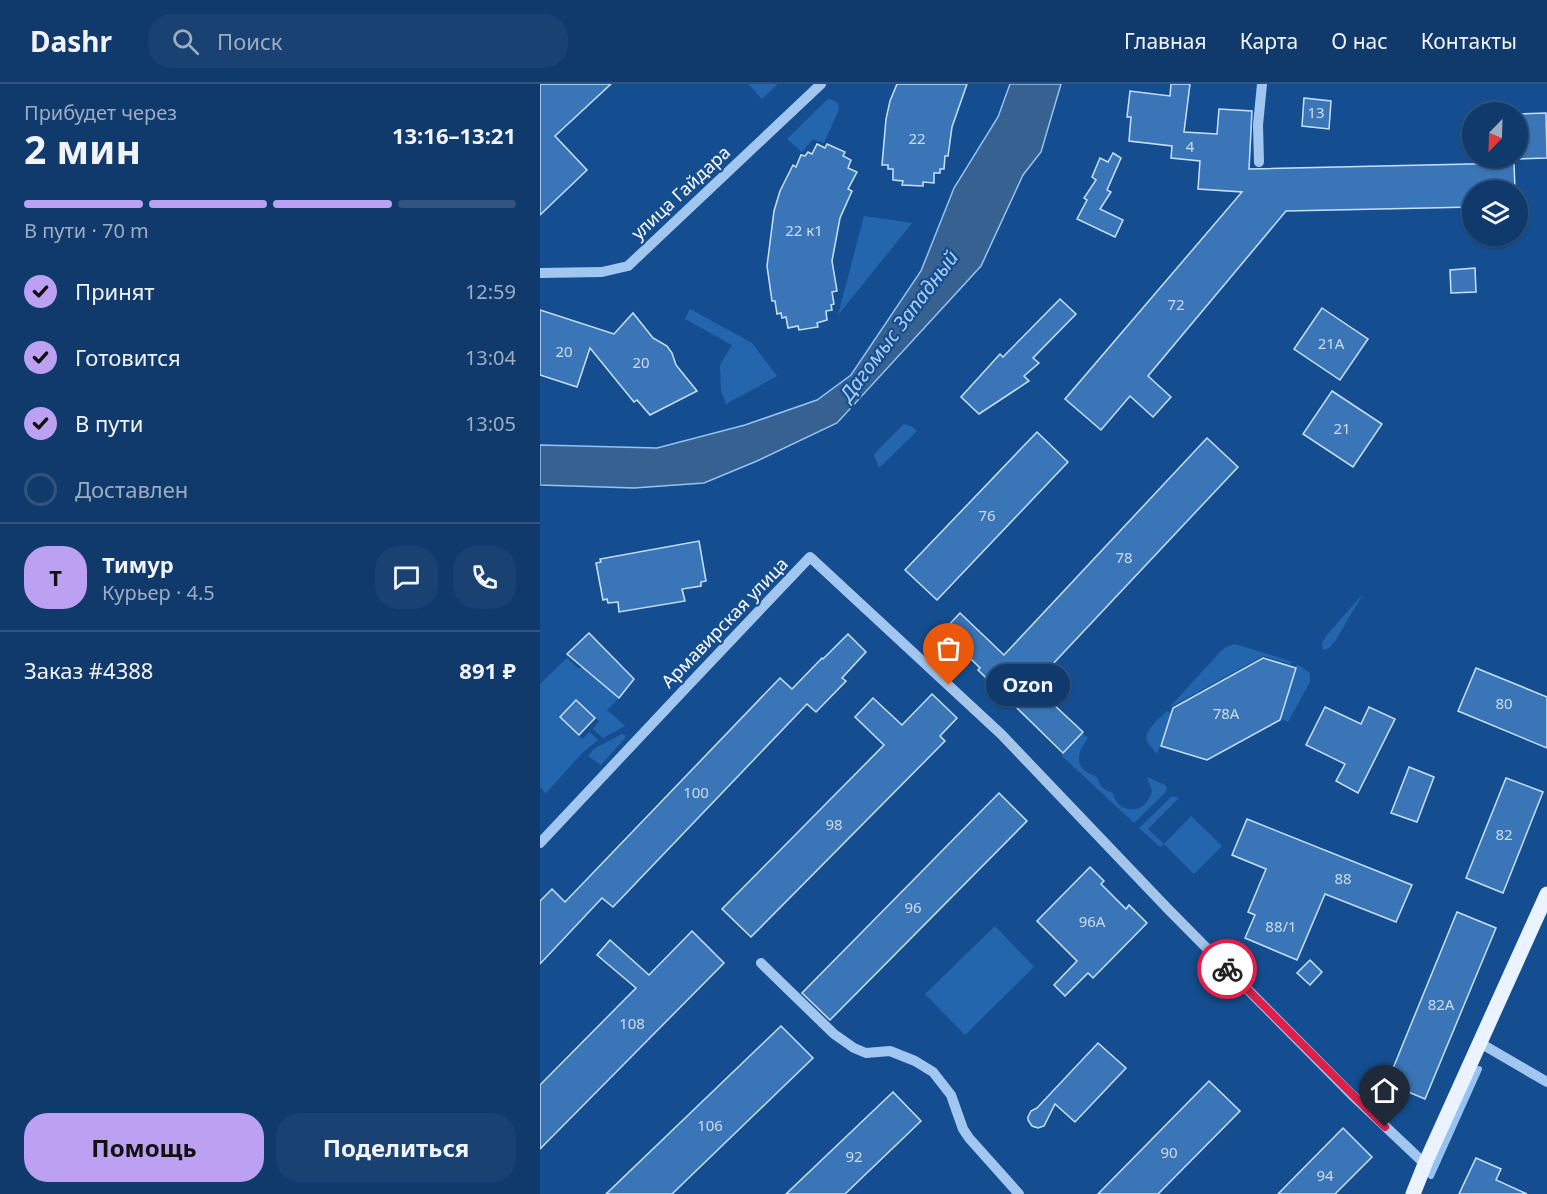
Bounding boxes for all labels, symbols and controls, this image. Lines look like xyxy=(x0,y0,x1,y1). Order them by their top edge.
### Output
search box xyxy=(148,14,568,68)
text: Dashr xyxy=(30,22,112,60)
icon: search xyxy=(169,25,202,58)
text: Поиск xyxy=(217,26,282,56)
text: Главная xyxy=(1124,27,1207,55)
text: Карта xyxy=(1240,27,1298,55)
text: О нас xyxy=(1331,27,1388,55)
text: Контакты xyxy=(1421,27,1517,55)
text: Прибудет через xyxy=(24,99,177,126)
house number: 13 xyxy=(1307,102,1325,122)
north arrow xyxy=(1462,102,1528,168)
map controls xyxy=(1462,102,1528,246)
text: 13:16–13:21 xyxy=(392,120,516,150)
text: 2 мин xyxy=(24,122,141,175)
house number: 22 xyxy=(908,128,926,148)
house number: 4 xyxy=(1186,136,1195,156)
street label: улица Гайдара xyxy=(626,140,735,244)
button: layers xyxy=(1462,180,1528,246)
text: В пути · 70 m xyxy=(24,217,149,244)
house number: 22 к1 xyxy=(785,220,823,240)
water label: Дагомыс Западный xyxy=(832,245,964,408)
icon: check xyxy=(24,275,57,308)
text: Принят xyxy=(75,276,155,306)
text: 12:59 xyxy=(465,278,516,305)
house number: 72 xyxy=(1167,294,1185,314)
house number: 21А xyxy=(1318,333,1345,353)
icon: check xyxy=(24,341,57,374)
house number: 20 xyxy=(555,341,573,361)
text: Готовится xyxy=(75,342,181,372)
text: 13:04 xyxy=(465,344,516,371)
house number: 20 xyxy=(632,352,650,372)
icon: check xyxy=(24,407,57,440)
text: В пути xyxy=(75,408,143,438)
text: 13:05 xyxy=(465,410,516,437)
house number: 21 xyxy=(1333,418,1351,438)
text: Доставлен xyxy=(75,474,188,504)
house number: 76 xyxy=(978,505,996,525)
button: chat xyxy=(375,546,438,609)
button: phone xyxy=(453,546,516,609)
house number: 78 xyxy=(1115,547,1133,567)
text: Тимур xyxy=(102,549,174,579)
street label: Армавирская улица xyxy=(656,552,793,693)
text: Т xyxy=(49,562,62,592)
text: Курьер · 4.5 xyxy=(102,579,215,606)
pin xyxy=(923,623,974,685)
icon: bag xyxy=(932,632,965,665)
text: Заказ #4388 xyxy=(24,655,153,685)
text: 891 ₽ xyxy=(459,655,516,685)
callout: Ozon xyxy=(985,664,1069,706)
text: Ozon xyxy=(1002,671,1054,698)
house number: 80 xyxy=(1495,693,1513,713)
house number: 78А xyxy=(1213,703,1240,723)
house number: 100 xyxy=(683,782,709,802)
house number: 98 xyxy=(825,814,843,834)
house number: 82 xyxy=(1495,824,1513,844)
house number: 88 xyxy=(1334,868,1352,888)
house number: 96 xyxy=(904,897,922,917)
house number: 96А xyxy=(1079,911,1106,931)
house number: 88/1 xyxy=(1265,916,1297,936)
courier xyxy=(1197,939,1257,999)
icon: bike xyxy=(1211,953,1244,986)
house number: 82А xyxy=(1428,994,1455,1014)
house number: 108 xyxy=(619,1013,645,1033)
pin xyxy=(1359,1065,1410,1127)
icon: home xyxy=(1368,1074,1401,1107)
button: Помощь xyxy=(24,1113,264,1182)
button: Поделиться xyxy=(276,1113,516,1182)
house number: 106 xyxy=(697,1115,723,1135)
house number: 90 xyxy=(1160,1142,1178,1162)
house number: 92 xyxy=(845,1146,863,1166)
house number: 94 xyxy=(1316,1165,1334,1185)

